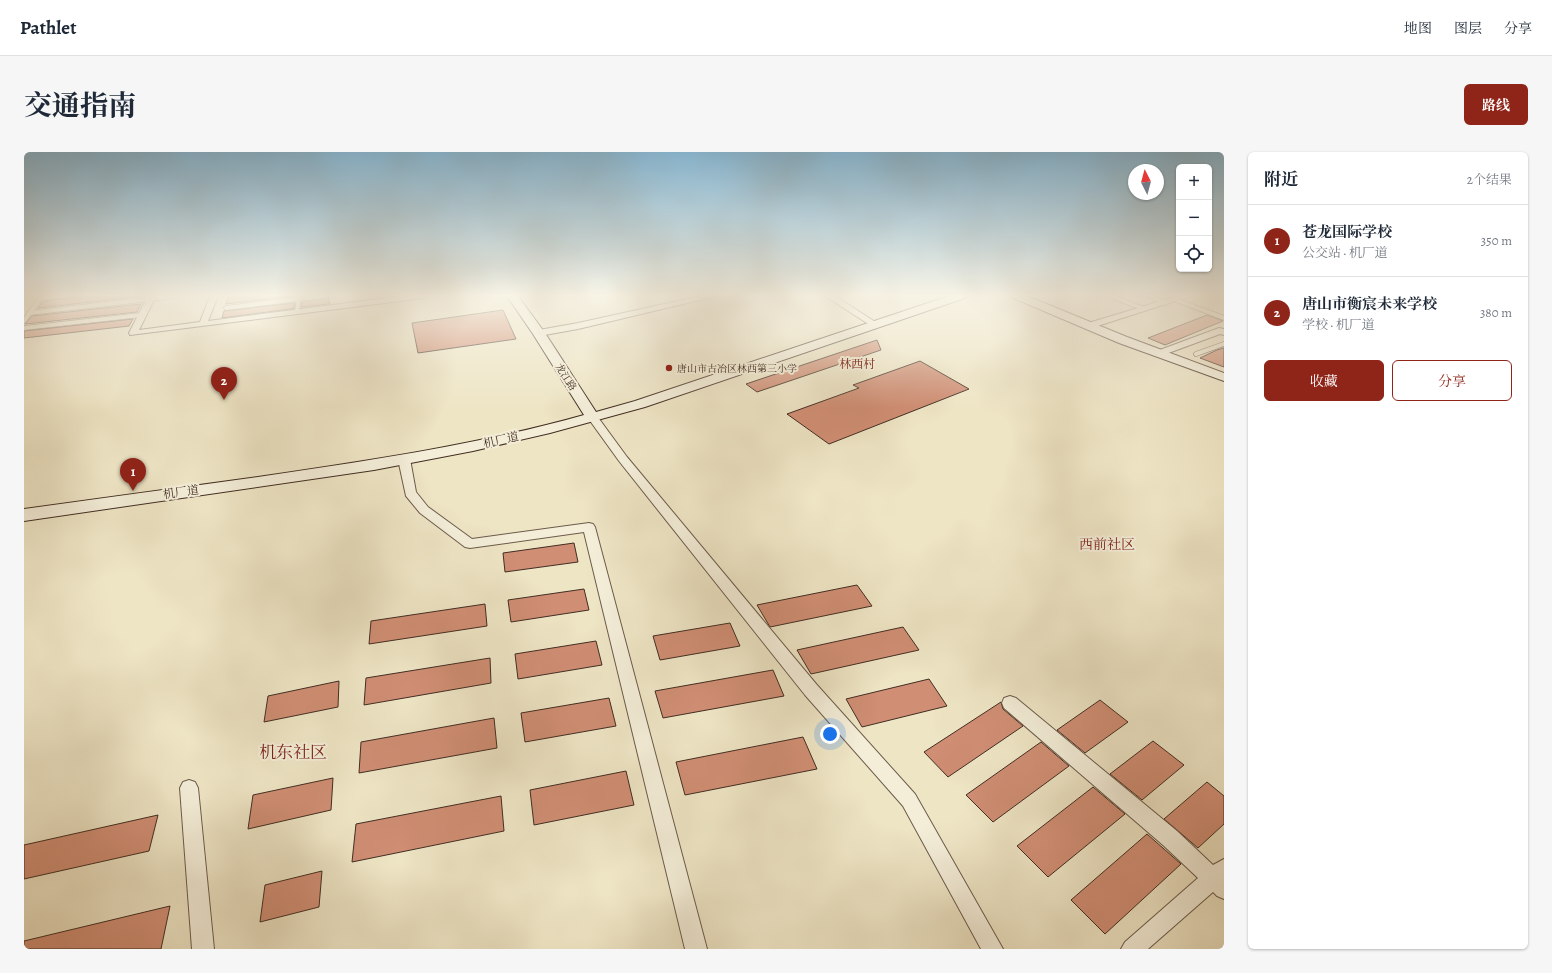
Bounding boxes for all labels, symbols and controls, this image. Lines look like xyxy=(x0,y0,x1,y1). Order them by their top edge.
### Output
text: Pathlet xyxy=(20,15,76,41)
text: 地图 xyxy=(1404,19,1432,38)
text: 图层 xyxy=(1454,19,1482,38)
text: 分享 xyxy=(1504,19,1532,38)
button: 路线 xyxy=(1464,84,1528,125)
text: 交通指南 xyxy=(24,87,136,125)
north arrow xyxy=(1128,164,1164,200)
map controls xyxy=(1176,164,1212,272)
button: + xyxy=(1176,164,1212,200)
text: 附近 xyxy=(1264,168,1298,191)
text: 2个结果 xyxy=(1467,171,1512,188)
button: − xyxy=(1176,200,1212,236)
text: 苍龙国际学校 xyxy=(1302,222,1392,242)
text: 1 xyxy=(1275,232,1279,249)
text: 350 m xyxy=(1481,232,1512,249)
button: locate xyxy=(1176,236,1212,272)
text: 公交站 · 机厂道 xyxy=(1302,244,1388,261)
text: 唐山市衡宸未来学校 xyxy=(1302,294,1437,314)
text: 2 xyxy=(1274,304,1280,321)
text: 380 m xyxy=(1480,304,1512,321)
text: 学校 · 机厂道 xyxy=(1302,316,1375,333)
district label: 林西村 xyxy=(839,356,875,372)
button: 收藏 xyxy=(1264,360,1384,401)
button: 分享 xyxy=(1392,360,1512,401)
street label: 龙江路 xyxy=(552,361,580,393)
place label: 唐山市古冶区林西第三小学 xyxy=(677,362,797,375)
marker: 唐山市古冶区林西第三小学 xyxy=(664,363,674,373)
pin: 2 xyxy=(211,367,237,400)
street label: 机厂道 xyxy=(482,428,520,452)
pin: 1 xyxy=(120,458,146,491)
street label: 机厂道 xyxy=(162,482,200,502)
district label: 西前社区 xyxy=(1079,535,1135,554)
your location xyxy=(820,724,840,744)
district label: 机东社区 xyxy=(259,741,327,764)

